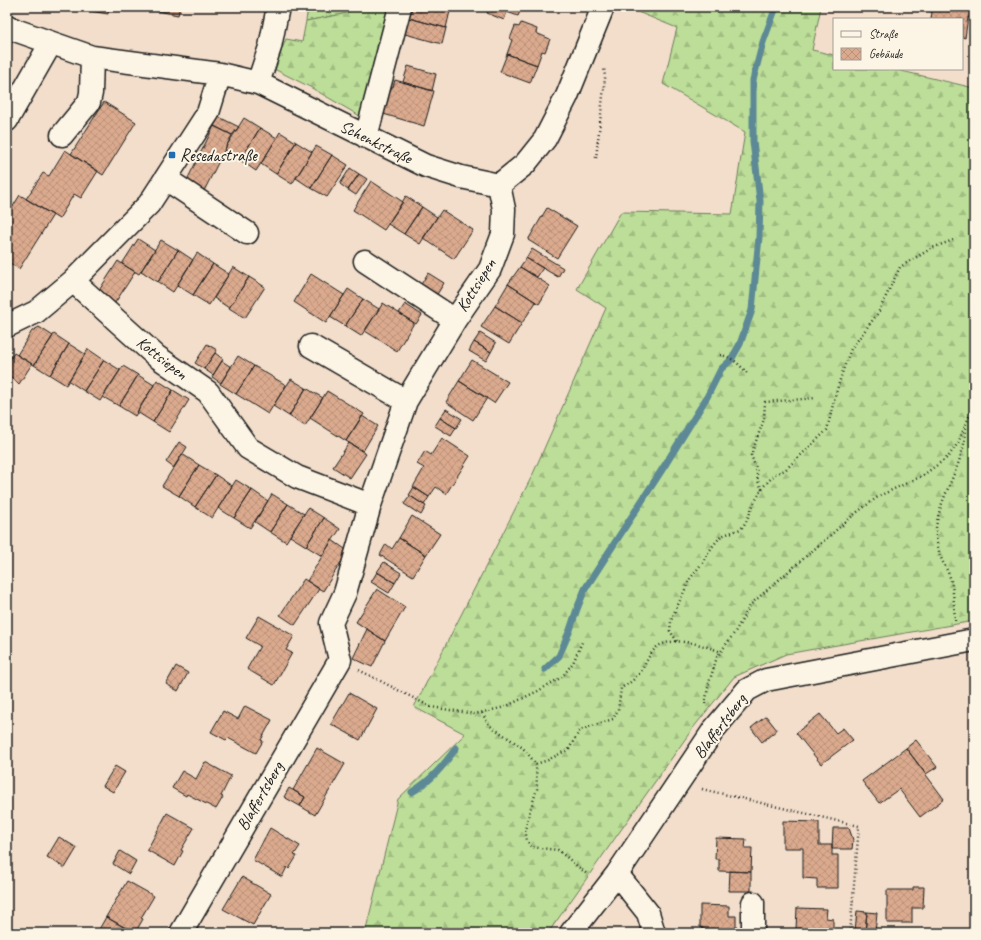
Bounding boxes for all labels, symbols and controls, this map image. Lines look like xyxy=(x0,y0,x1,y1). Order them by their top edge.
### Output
legend xyxy=(833,18,963,70)
text: Straße xyxy=(869,26,898,42)
text: Gebäude xyxy=(869,46,903,62)
street label: Schenkstraße xyxy=(336,116,417,169)
place label: Resedastraße xyxy=(180,145,258,166)
marker: Resedastraße xyxy=(167,150,177,160)
street label: Kottsiepen xyxy=(451,254,501,316)
street label: Kottsiepen xyxy=(132,332,192,385)
street label: Blaffertsberg xyxy=(689,689,752,763)
street label: Blaffertsberg xyxy=(232,757,289,834)

